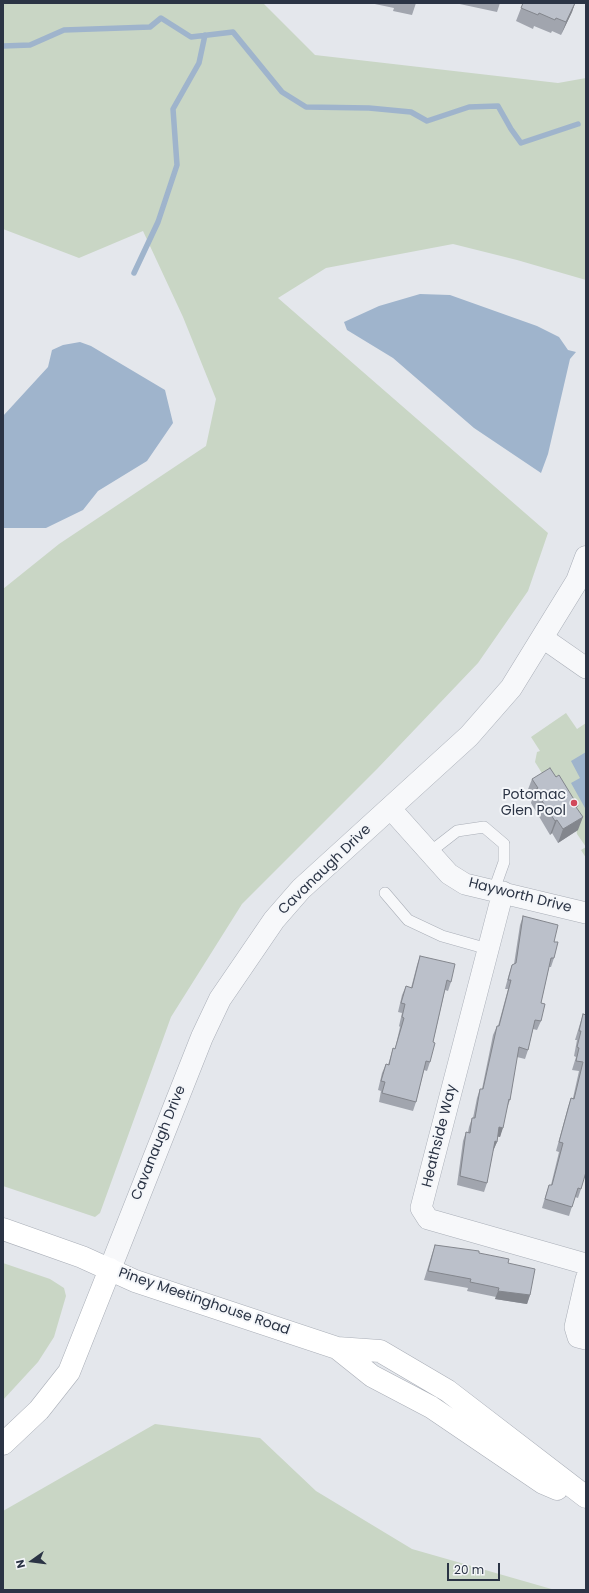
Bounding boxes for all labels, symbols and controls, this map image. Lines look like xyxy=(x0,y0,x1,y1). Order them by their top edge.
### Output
place label: Potomac Glen Pool xyxy=(501,787,566,820)
marker: Potomac Glen Pool xyxy=(569,798,579,808)
street label: Cavanaugh Drive xyxy=(275,822,375,918)
street label: Hayworth Drive xyxy=(467,875,573,917)
street label: Cavanaugh Drive xyxy=(128,1083,190,1203)
street label: Heathside Way xyxy=(419,1083,461,1189)
street label: Piney Meetinghouse Road xyxy=(116,1265,292,1339)
north arrow xyxy=(12,1541,52,1581)
scale bar xyxy=(449,1555,502,1581)
text: N xyxy=(12,1558,29,1570)
text: 20 m xyxy=(454,1561,484,1578)

